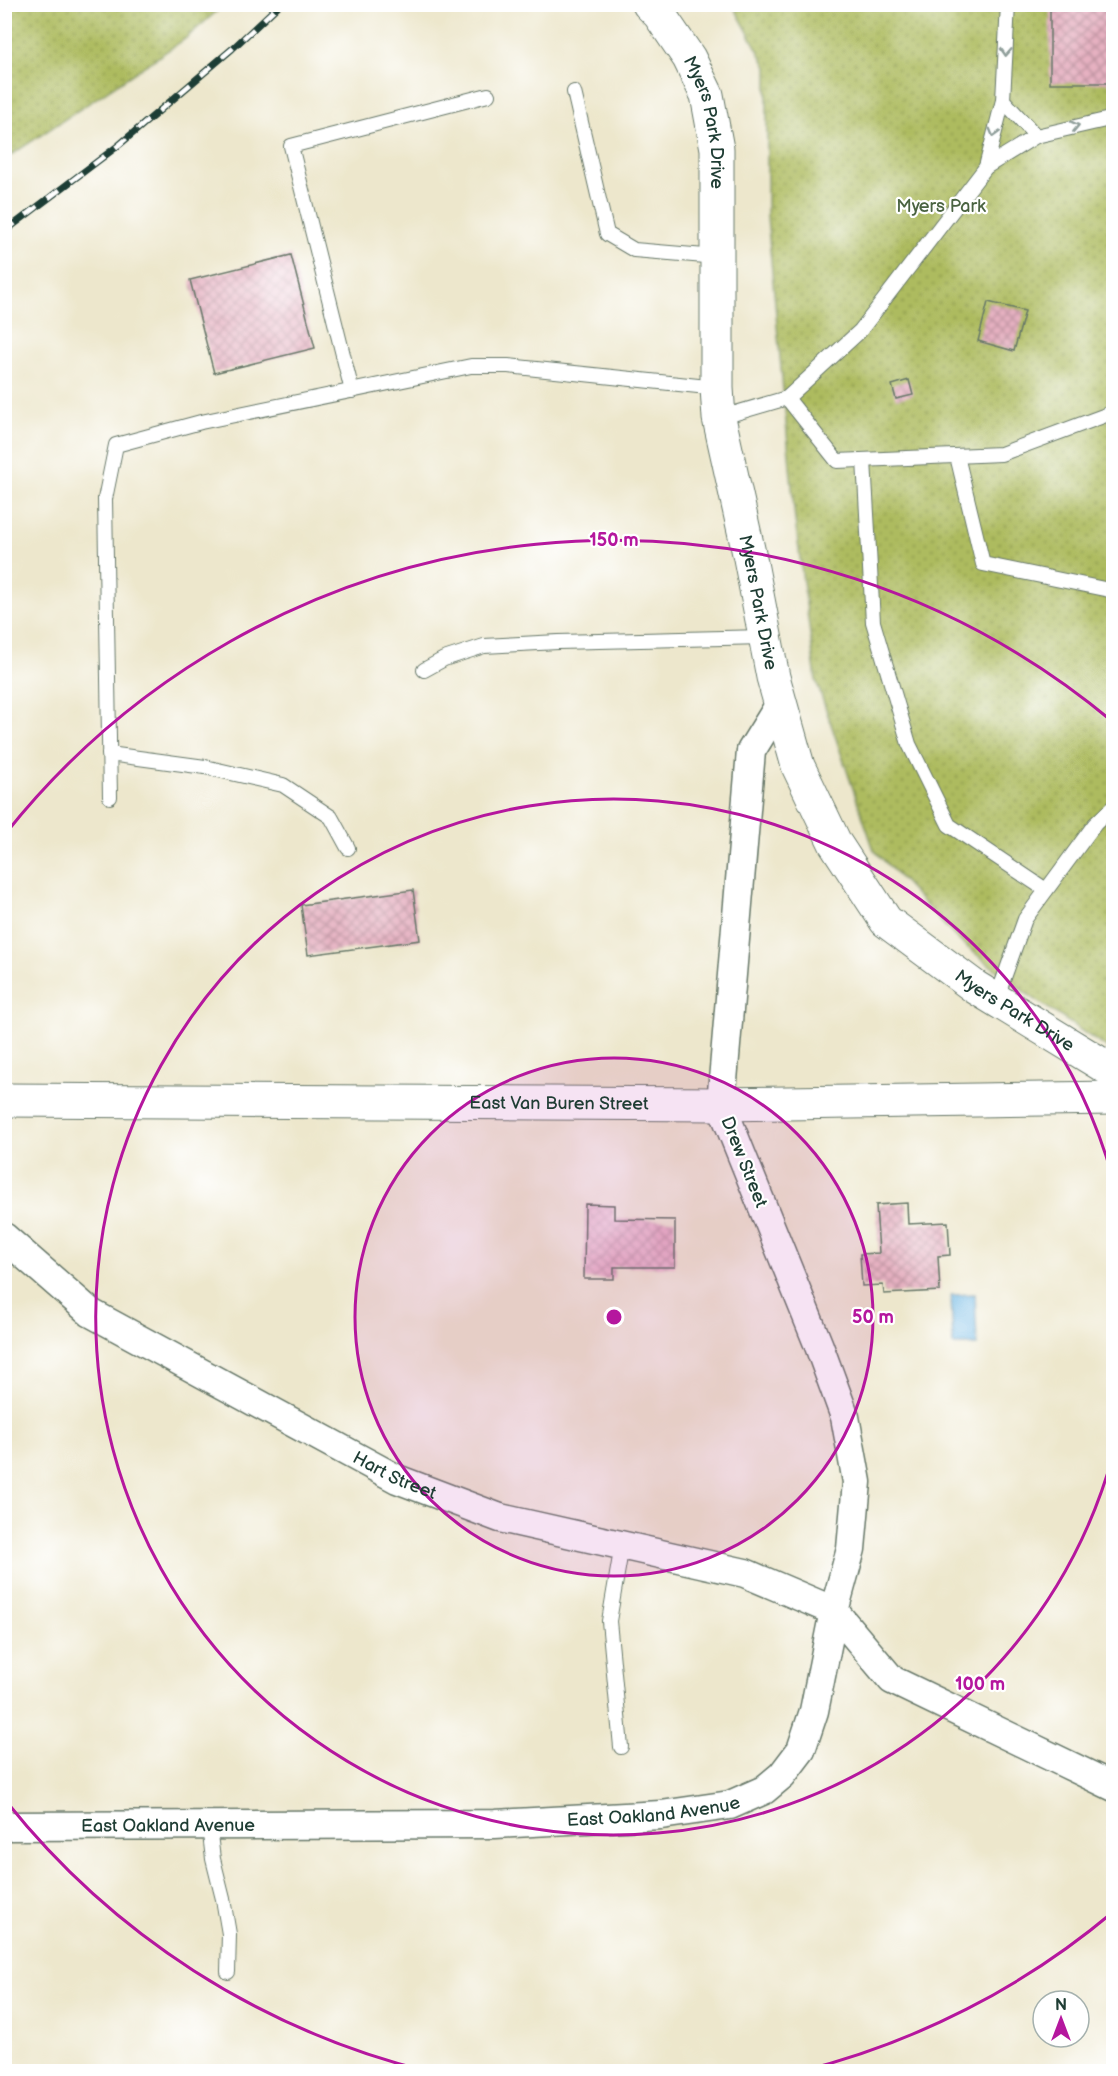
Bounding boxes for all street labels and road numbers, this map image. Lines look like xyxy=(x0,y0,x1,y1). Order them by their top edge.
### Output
street label: Myers Park Drive xyxy=(679,53,728,189)
street label: Myers Park Drive xyxy=(735,533,782,672)
street label: Myers Park Drive xyxy=(951,965,1078,1056)
street label: East Van Buren Street xyxy=(469,1092,649,1114)
street label: Drew Street xyxy=(716,1114,772,1211)
street label: Hart Street xyxy=(349,1447,440,1504)
street label: East Oakland Avenue xyxy=(566,1791,744,1831)
street label: East Oakland Avenue xyxy=(81,1814,255,1836)

